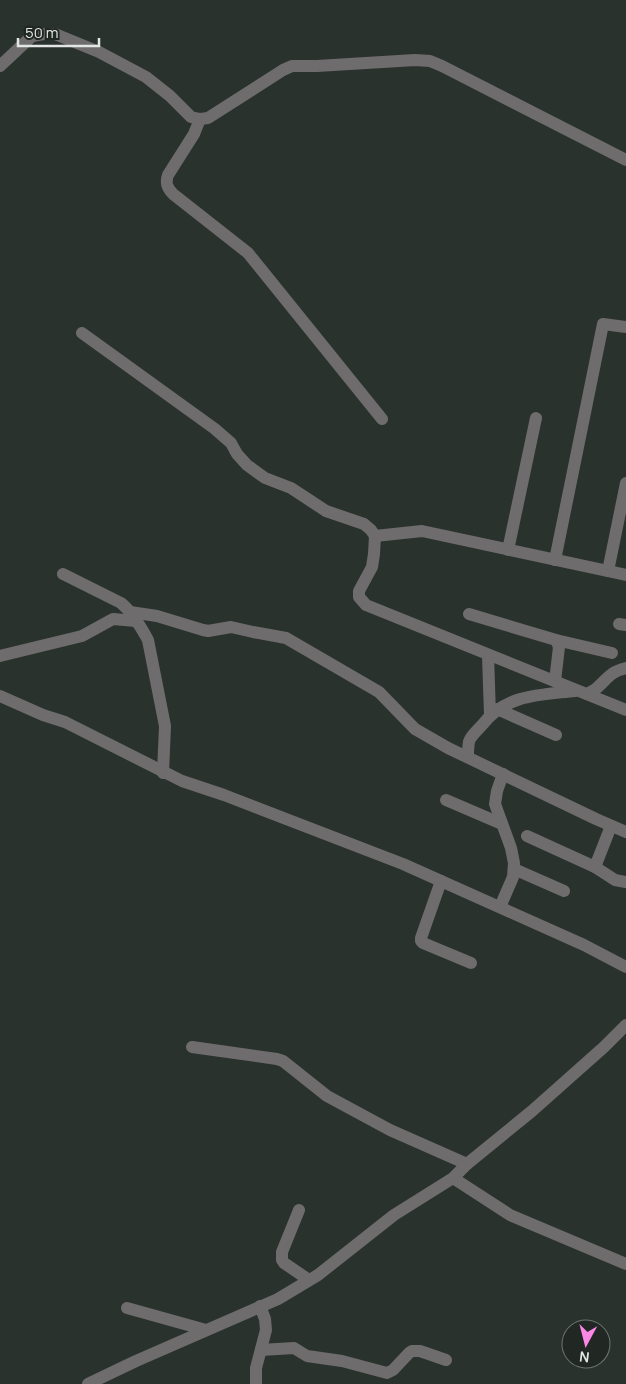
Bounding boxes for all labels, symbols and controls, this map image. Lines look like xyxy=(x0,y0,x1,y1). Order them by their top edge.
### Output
scale bar xyxy=(18,15,99,47)
text: 50 m xyxy=(25,22,59,43)
north arrow xyxy=(561,1319,611,1369)
text: N xyxy=(578,1347,591,1367)

